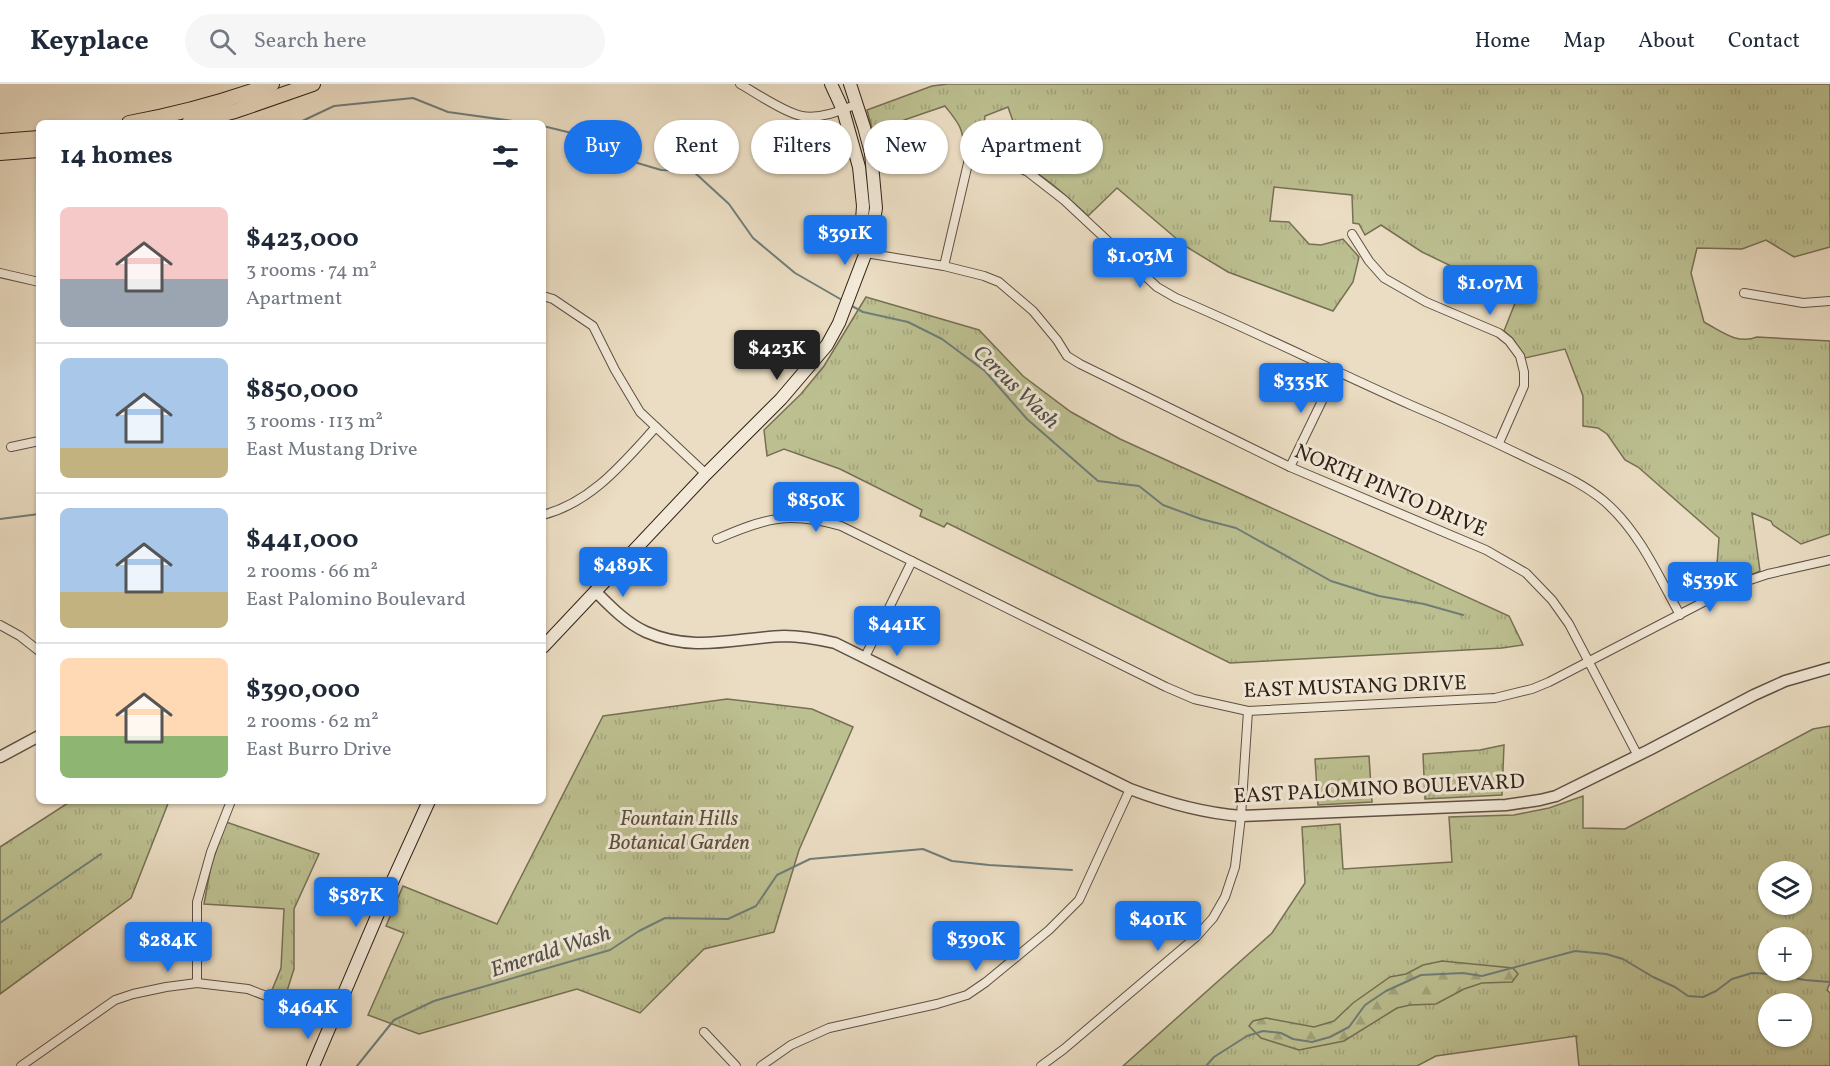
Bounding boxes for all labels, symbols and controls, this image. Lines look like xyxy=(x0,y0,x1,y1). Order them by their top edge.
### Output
search box xyxy=(185,14,605,68)
text: Keyplace xyxy=(30,22,149,61)
icon: search xyxy=(206,25,239,58)
text: Search here xyxy=(254,26,366,57)
text: Home xyxy=(1475,27,1530,56)
text: Map xyxy=(1563,27,1605,56)
text: About xyxy=(1638,27,1695,56)
text: Contact xyxy=(1728,27,1800,56)
chip: Buy xyxy=(564,120,642,174)
chip: Rent xyxy=(654,120,739,174)
chip: Filters xyxy=(751,120,852,174)
chip: New xyxy=(864,120,948,174)
chip: Apartment xyxy=(960,120,1103,174)
text: 14 homes xyxy=(60,138,173,174)
icon: filters xyxy=(489,140,522,173)
pin: $391K xyxy=(803,215,887,266)
text: $391K xyxy=(818,220,872,248)
text: $423,000 xyxy=(246,221,359,257)
icon: home xyxy=(108,231,180,303)
pin: $1.03M xyxy=(1091,238,1189,289)
text: $1.03M xyxy=(1107,243,1173,271)
text: 3 rooms · 74 m² xyxy=(246,257,377,285)
pin: $1.07M xyxy=(1441,265,1539,316)
text: $1.07M xyxy=(1457,270,1523,298)
text: Apartment xyxy=(246,285,342,313)
pin: $423K xyxy=(735,330,819,381)
text: $423K xyxy=(748,335,806,363)
water label: Cereus Wash xyxy=(965,338,1066,437)
pin: $335K xyxy=(1259,363,1343,414)
text: $335K xyxy=(1273,368,1329,396)
text: $850,000 xyxy=(246,372,358,408)
icon: home xyxy=(108,382,180,454)
text: 3 rooms · 113 m² xyxy=(246,408,383,436)
text: East Mustang Drive xyxy=(246,436,418,464)
street label: NORTH PINTO DRIVE xyxy=(1290,438,1491,545)
pin: $850K xyxy=(774,482,858,533)
text: $850K xyxy=(787,487,845,515)
text: $441,000 xyxy=(246,522,359,558)
icon: home xyxy=(108,532,180,604)
pin: $489K xyxy=(581,547,665,598)
text: $489K xyxy=(593,552,653,580)
text: 2 rooms · 66 m² xyxy=(246,558,378,586)
pin: $539K xyxy=(1668,562,1752,613)
text: $539K xyxy=(1682,567,1738,595)
text: East Palomino Boulevard xyxy=(246,586,466,614)
pin: $441K xyxy=(855,606,939,657)
text: $441K xyxy=(868,611,926,639)
street label: EAST MUSTANG DRIVE xyxy=(1243,669,1467,706)
text: $390,000 xyxy=(246,672,360,708)
icon: home xyxy=(108,682,180,754)
text: 2 rooms · 62 m² xyxy=(246,708,379,736)
text: East Burro Drive xyxy=(246,736,392,764)
street label: EAST PALOMINO BOULEVARD xyxy=(1233,767,1525,812)
park label: Fountain Hills Botanical Garden xyxy=(608,805,750,858)
map controls xyxy=(1758,861,1812,1047)
button: layers xyxy=(1758,861,1812,915)
pin: $587K xyxy=(314,877,398,928)
text: $587K xyxy=(328,882,384,910)
pin: $401K xyxy=(1116,901,1200,952)
text: $401K xyxy=(1129,906,1187,934)
water label: Emerald Wash xyxy=(487,918,615,986)
pin: $390K xyxy=(934,921,1018,972)
pin: $284K xyxy=(126,922,210,973)
text: $390K xyxy=(946,926,1006,954)
text: $284K xyxy=(139,927,197,955)
button: + xyxy=(1758,927,1812,981)
pin: $464K xyxy=(266,989,350,1040)
button: − xyxy=(1758,993,1812,1047)
text: $464K xyxy=(278,994,338,1022)

